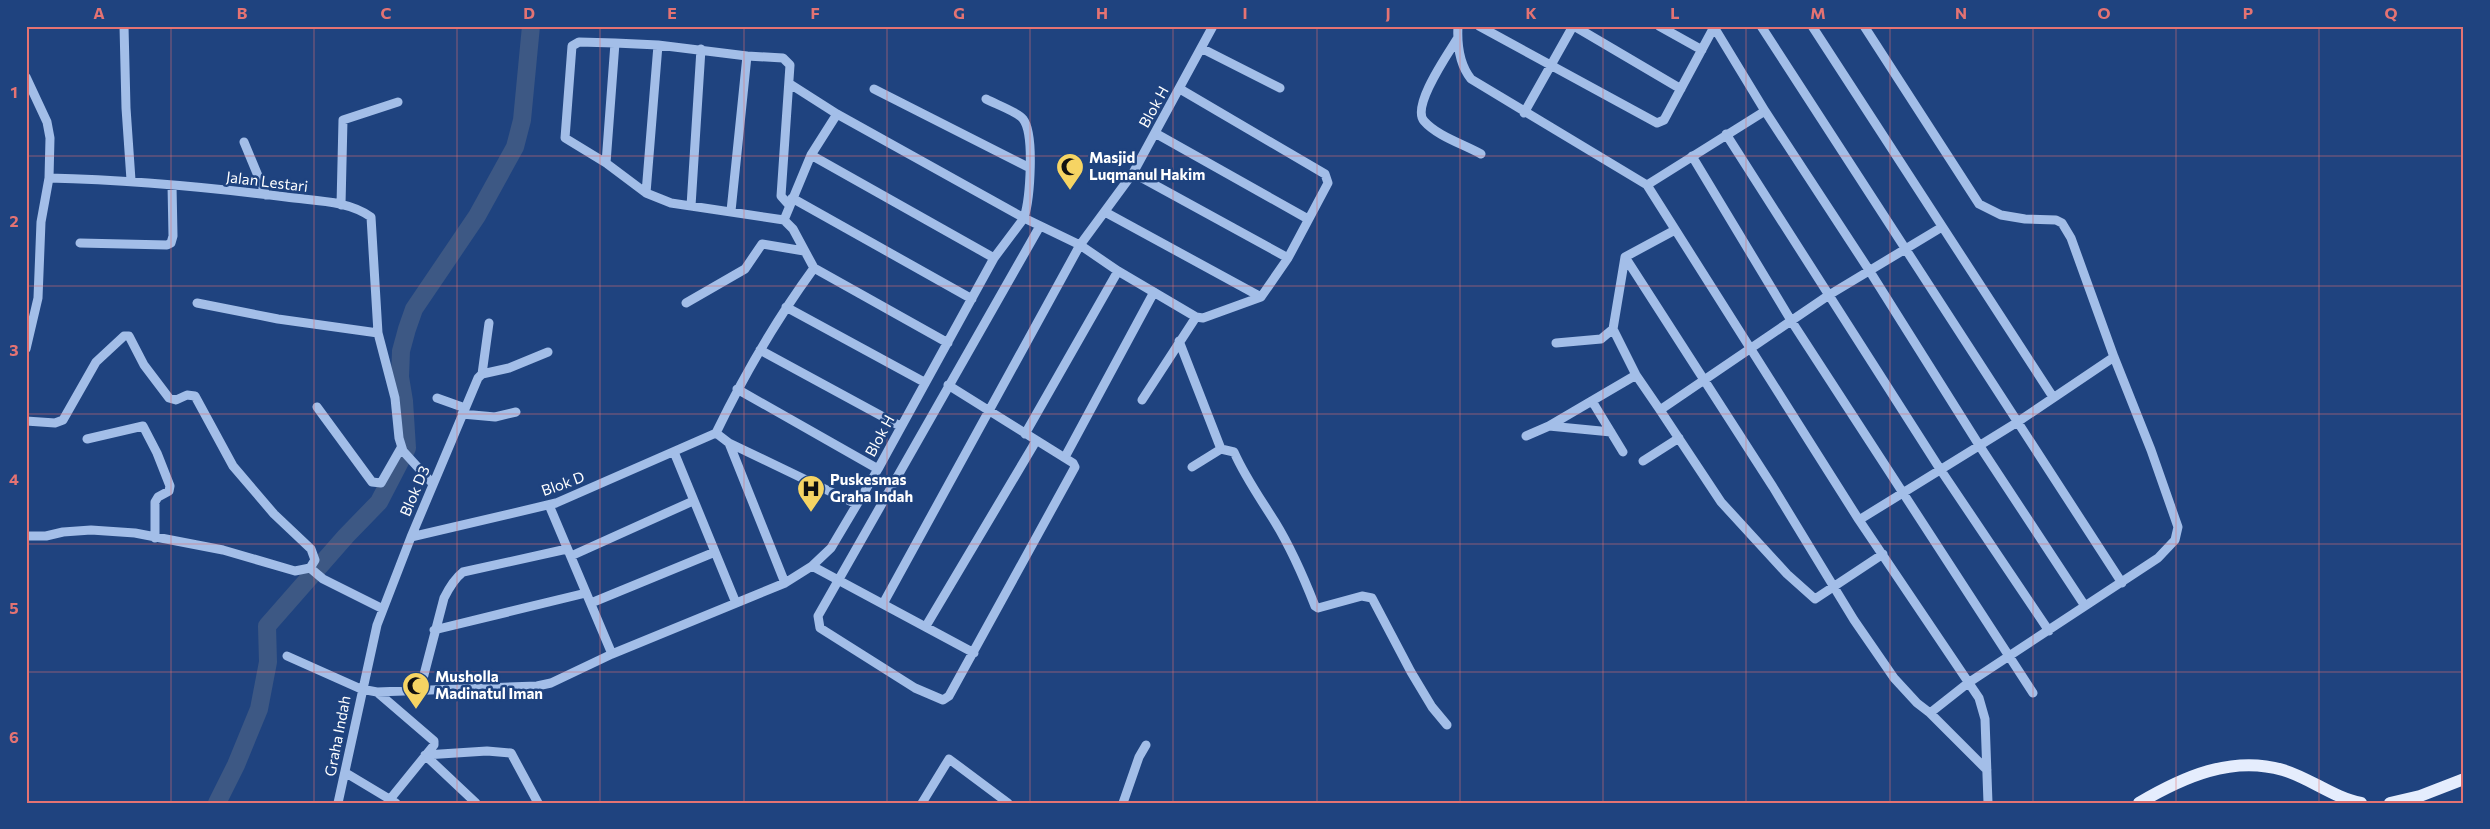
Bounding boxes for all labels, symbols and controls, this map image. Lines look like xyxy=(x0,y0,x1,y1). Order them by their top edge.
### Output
text: A xyxy=(93,3,105,22)
text: B xyxy=(237,3,248,22)
text: C xyxy=(381,3,392,22)
text: D xyxy=(523,3,535,22)
text: E xyxy=(667,3,677,22)
text: F xyxy=(810,3,820,22)
text: G xyxy=(953,3,965,22)
text: H xyxy=(1096,3,1108,22)
text: I xyxy=(1242,3,1248,22)
text: J xyxy=(1385,3,1391,22)
text: K xyxy=(1525,3,1537,22)
text: L xyxy=(1670,3,1680,22)
text: M xyxy=(1810,3,1826,22)
text: N xyxy=(1955,3,1967,22)
text: O xyxy=(2097,3,2111,22)
text: P xyxy=(2243,3,2253,22)
text: Q xyxy=(2384,3,2398,22)
text: 1 xyxy=(10,82,18,101)
street label: Blok H xyxy=(1134,83,1172,130)
place label: Masjid Luqmanul Hakim xyxy=(1089,148,1205,183)
mosque icon: Masjid Luqmanul Hakim xyxy=(1055,152,1085,191)
street label: Jalan Lestari xyxy=(225,167,309,195)
text: 2 xyxy=(9,211,19,230)
text: 3 xyxy=(9,340,19,359)
street label: Blok H xyxy=(861,412,898,459)
street label: Blok D3 xyxy=(395,463,433,519)
street label: Blok D xyxy=(539,467,587,499)
text: 4 xyxy=(9,469,19,488)
place label: Puskesmas Graha Indah xyxy=(830,470,913,505)
hospital icon: Puskesmas Graha Indah xyxy=(796,474,826,513)
text: 5 xyxy=(9,598,19,617)
place label: Musholla Madinatul Iman xyxy=(435,667,543,702)
mosque icon: Musholla Madinatul Iman xyxy=(401,671,431,710)
street label: Graha Indah xyxy=(320,694,354,778)
text: 6 xyxy=(9,727,19,746)

